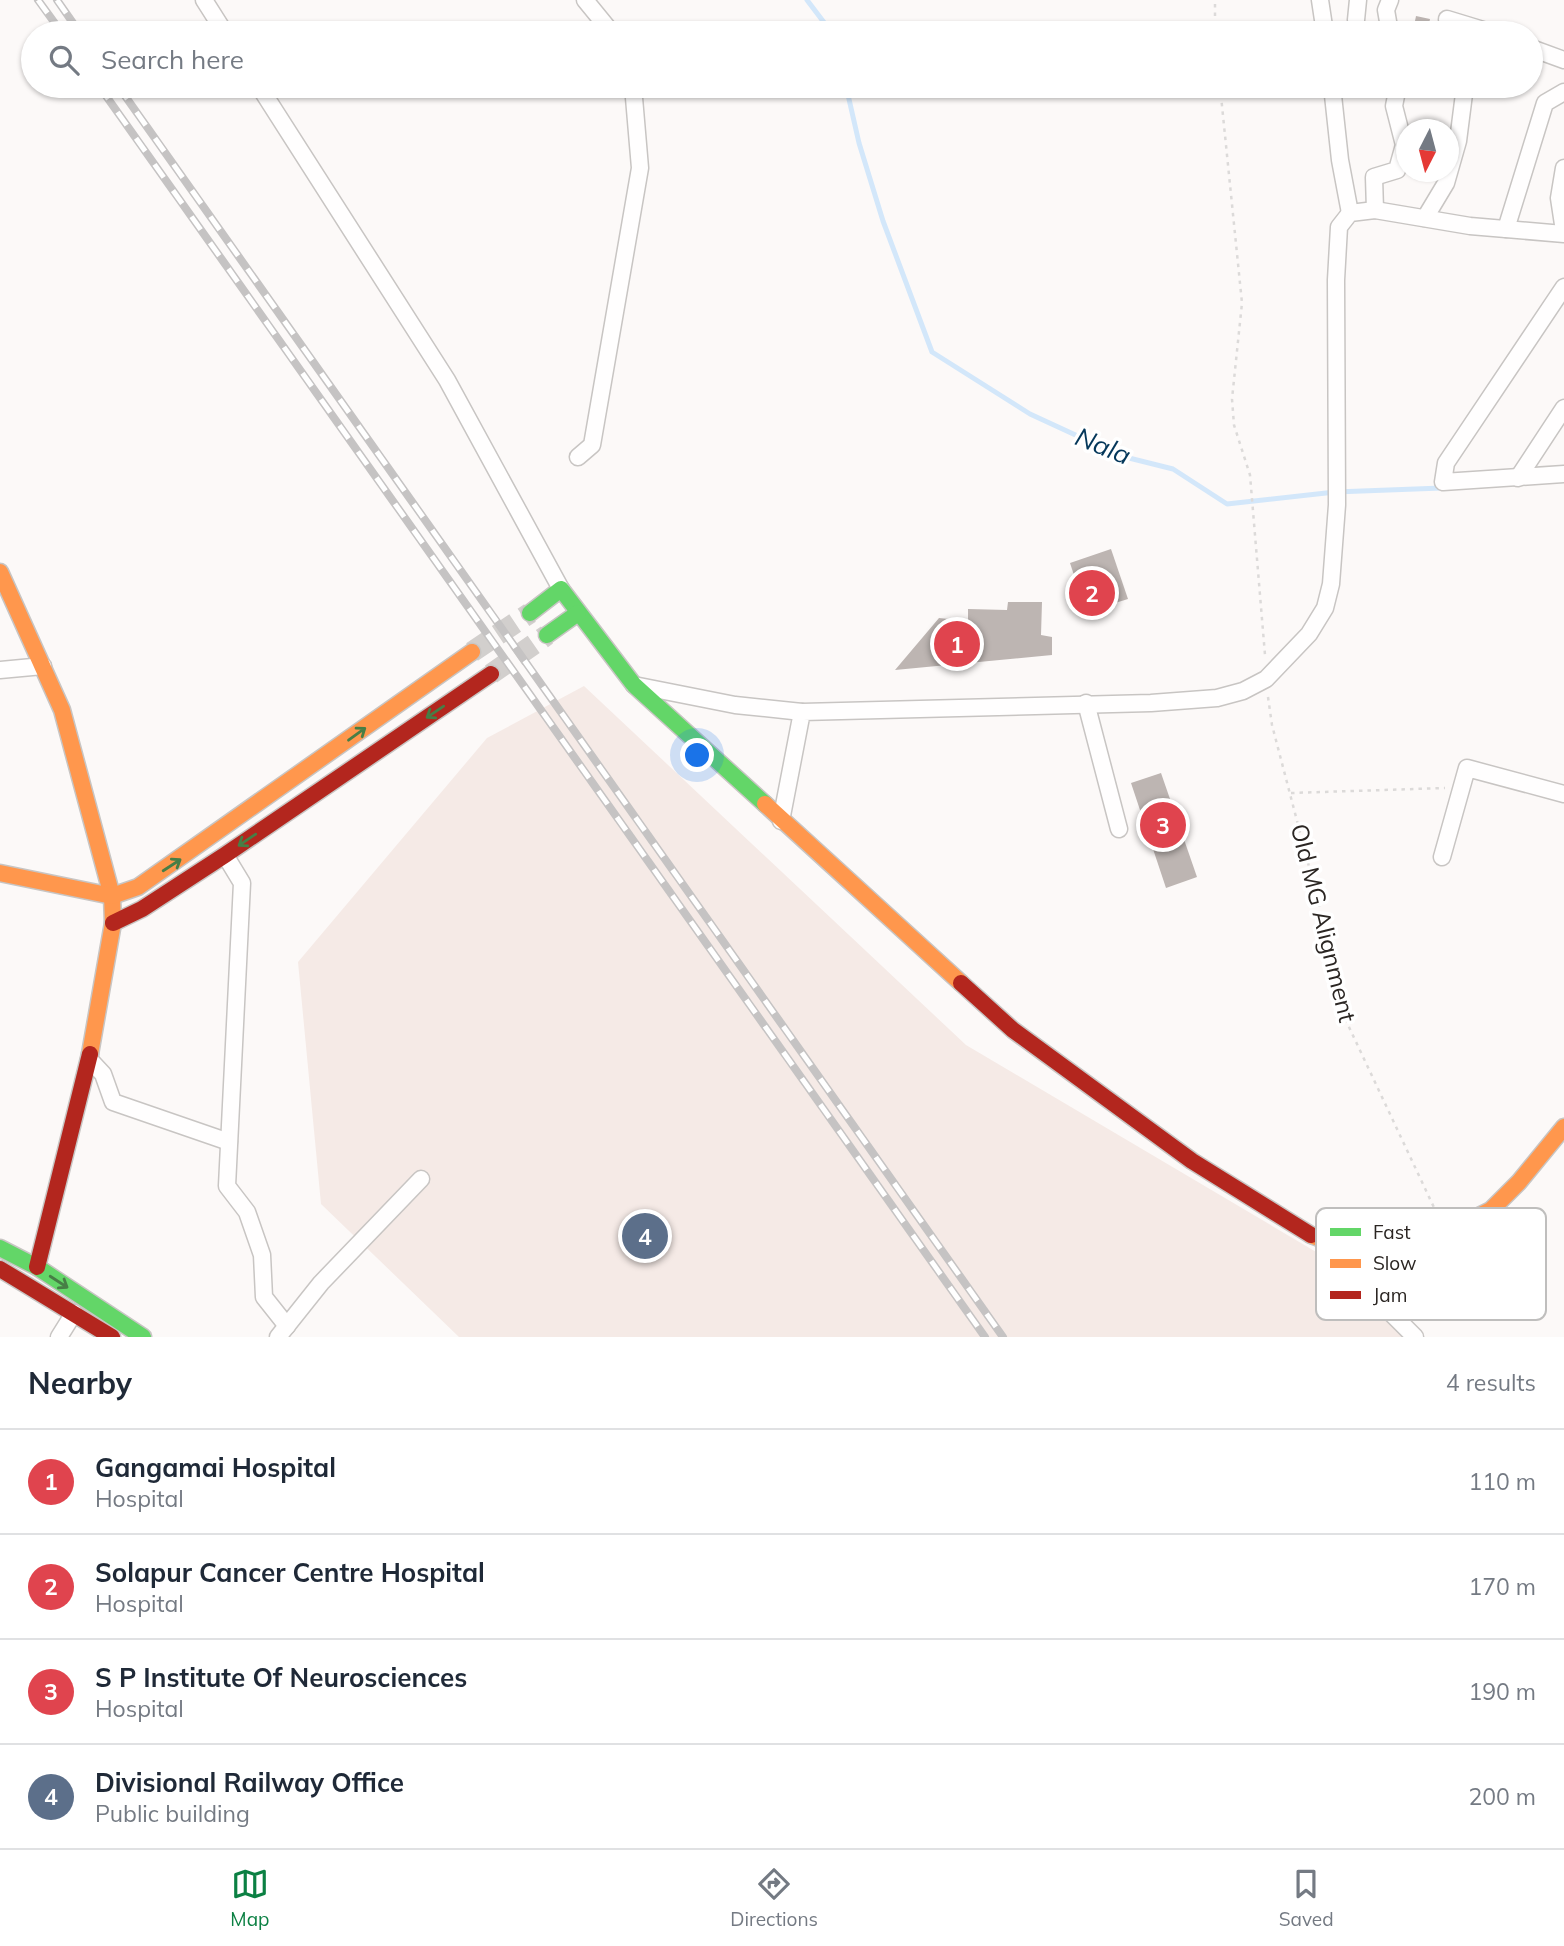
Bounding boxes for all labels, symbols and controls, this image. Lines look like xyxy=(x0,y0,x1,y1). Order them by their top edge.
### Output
search box xyxy=(21,21,1543,98)
icon: search xyxy=(45,41,83,79)
text: Search here xyxy=(101,43,244,76)
north arrow xyxy=(1396,119,1459,182)
water label: Nala xyxy=(1071,420,1136,471)
pin: 2 xyxy=(1069,567,1115,619)
pin: 1 xyxy=(934,618,980,670)
one-way arrow xyxy=(426,705,445,719)
one-way arrow xyxy=(347,727,366,741)
your location xyxy=(680,738,714,772)
pin: 3 xyxy=(1140,799,1186,851)
street label: Old MG Alignment xyxy=(1285,820,1363,1025)
one-way arrow xyxy=(238,833,257,848)
one-way arrow xyxy=(161,858,181,872)
legend xyxy=(1316,1208,1546,1320)
pin: 4 xyxy=(622,1210,668,1262)
text: Fast xyxy=(1373,1220,1411,1244)
text: Slow xyxy=(1373,1251,1417,1275)
one-way arrow xyxy=(49,1275,68,1289)
text: Jam xyxy=(1373,1283,1407,1307)
text: Nearby xyxy=(28,1364,132,1402)
text: 4 results xyxy=(1446,1368,1536,1397)
text: Gangamai Hospital xyxy=(95,1451,336,1484)
text: 1 xyxy=(44,1467,58,1496)
text: 110 m xyxy=(1468,1467,1536,1496)
text: Hospital xyxy=(95,1484,184,1513)
text: Solapur Cancer Centre Hospital xyxy=(95,1556,485,1589)
text: 2 xyxy=(44,1572,58,1601)
text: 170 m xyxy=(1468,1572,1536,1601)
text: Hospital xyxy=(95,1589,184,1618)
text: S P Institute Of Neurosciences xyxy=(95,1661,467,1694)
text: 3 xyxy=(44,1677,58,1706)
text: 190 m xyxy=(1468,1677,1536,1706)
text: Hospital xyxy=(95,1694,184,1723)
text: Divisional Railway Office xyxy=(95,1766,404,1799)
text: 4 xyxy=(44,1782,58,1811)
text: 200 m xyxy=(1468,1782,1536,1811)
text: Public building xyxy=(95,1799,250,1828)
tab: Map xyxy=(230,1865,269,1931)
tab: Directions xyxy=(730,1865,818,1931)
tab: Saved xyxy=(1279,1865,1334,1931)

